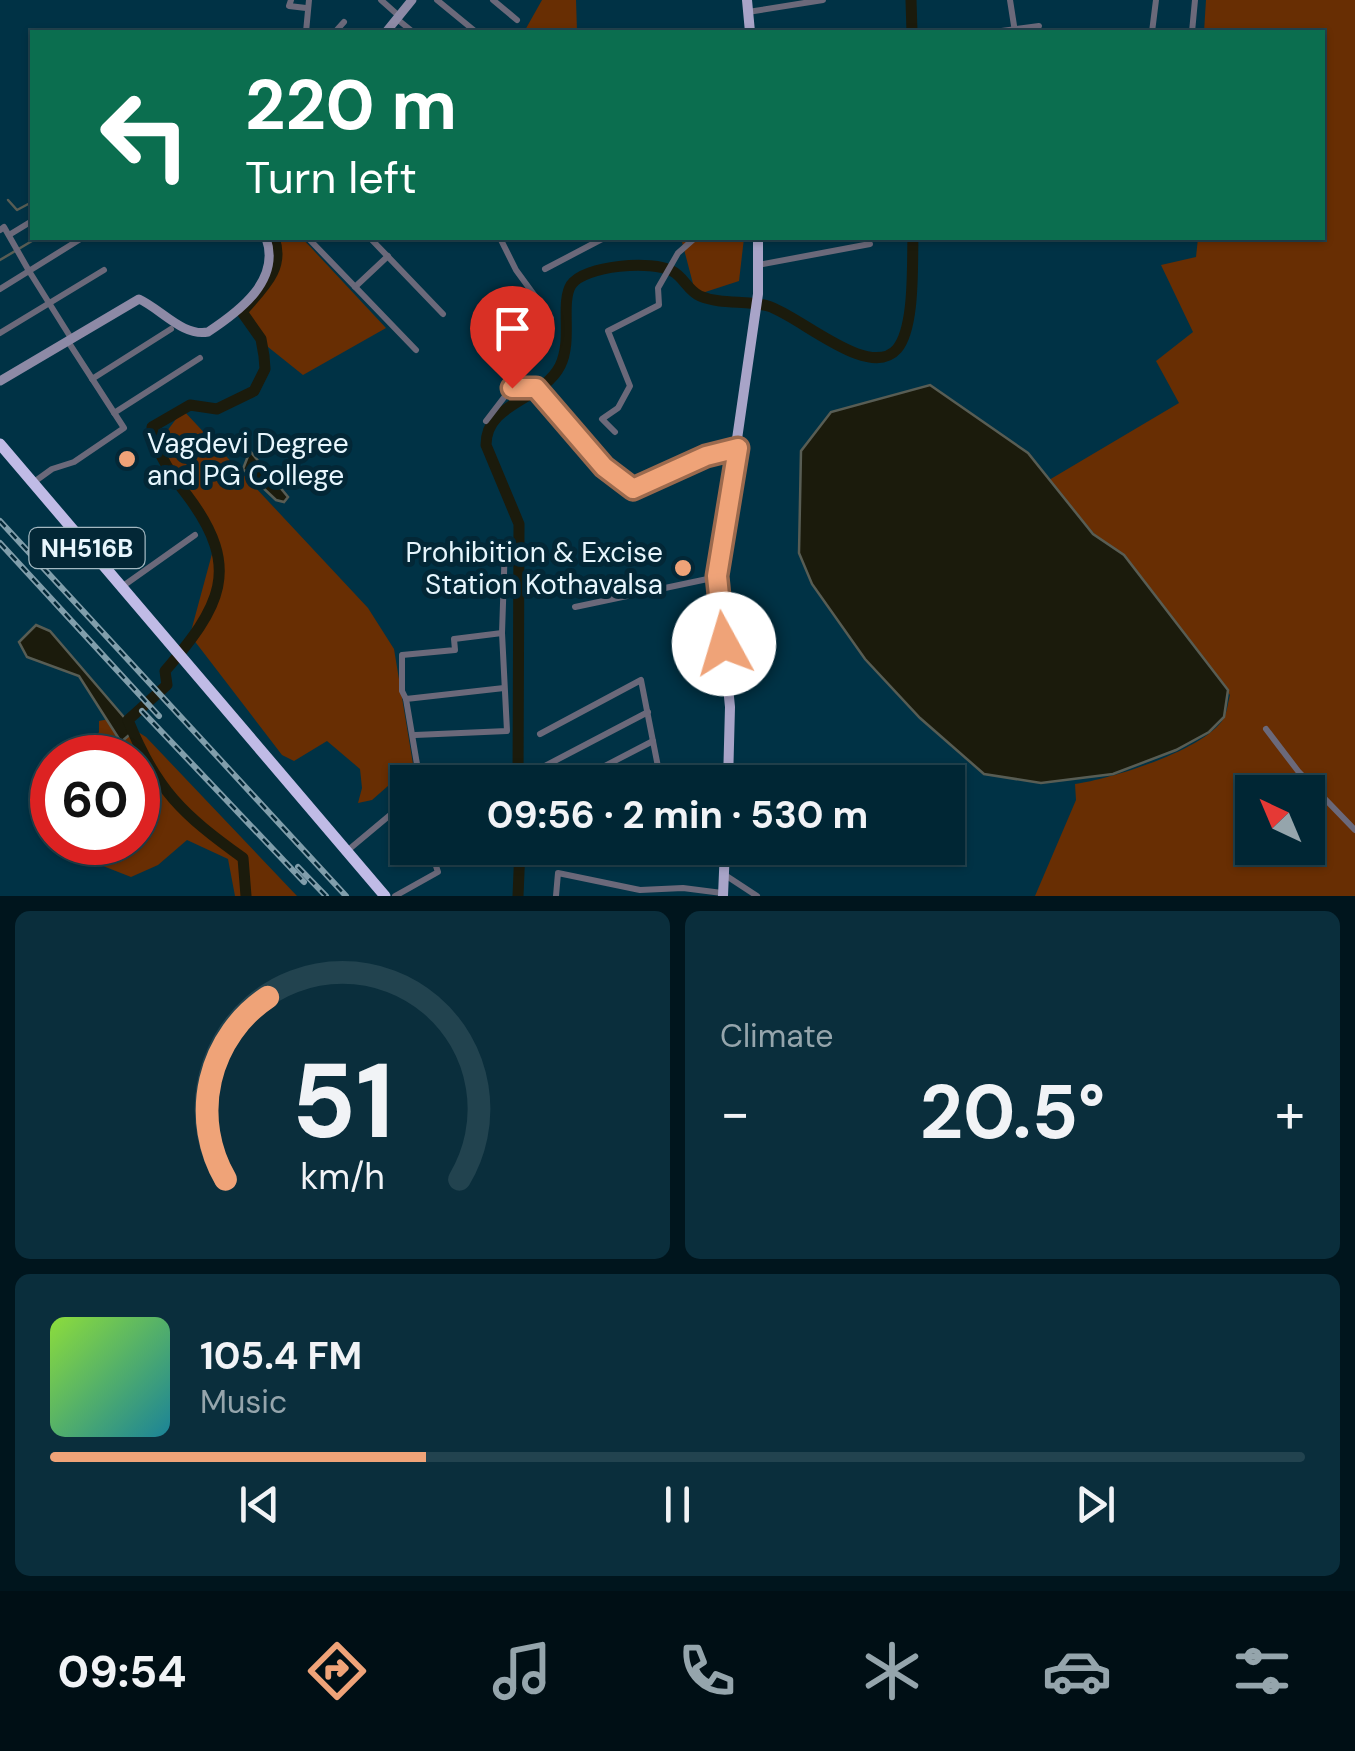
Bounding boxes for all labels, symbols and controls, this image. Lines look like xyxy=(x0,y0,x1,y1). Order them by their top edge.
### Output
text: 220 m xyxy=(245,60,457,151)
icon: left xyxy=(80,70,210,200)
text: Turn left xyxy=(245,148,417,207)
pin xyxy=(470,286,555,389)
icon: arrive xyxy=(485,301,540,356)
place label: Vagdevi Degree and PG College xyxy=(147,425,349,494)
marker: Vagdevi Degree and PG College xyxy=(116,448,138,470)
road number: NH516B xyxy=(29,528,144,568)
place label: Prohibition & Excise Station Kothavalsa xyxy=(406,534,663,603)
marker: Prohibition & Excise Station Kothavalsa xyxy=(672,557,694,579)
position arrow xyxy=(672,592,776,696)
speed limit sign: 60 xyxy=(30,735,160,865)
north arrow xyxy=(1235,775,1325,865)
map controls xyxy=(1235,775,1325,865)
text: 09:56 · 2 min · 530 m xyxy=(487,790,868,840)
text: Climate xyxy=(720,1015,834,1057)
text: 51 xyxy=(291,1034,394,1169)
text: 20.5° xyxy=(920,1064,1105,1161)
text: − xyxy=(720,1077,750,1149)
text: + xyxy=(1275,1077,1305,1149)
text: km/h xyxy=(300,1154,385,1200)
text: 105.4 FM xyxy=(200,1331,362,1381)
text: Music xyxy=(200,1381,287,1423)
icon: previous xyxy=(232,1477,287,1532)
icon: pause xyxy=(650,1477,705,1532)
icon: next xyxy=(1068,1477,1123,1532)
icon: directions xyxy=(302,1636,372,1706)
icon: music xyxy=(487,1636,557,1706)
icon: phone xyxy=(672,1636,742,1706)
icon: climate xyxy=(857,1636,927,1706)
icon: car xyxy=(1042,1636,1112,1706)
icon: filters xyxy=(1227,1636,1297,1706)
text: 09:54 xyxy=(58,1642,187,1701)

